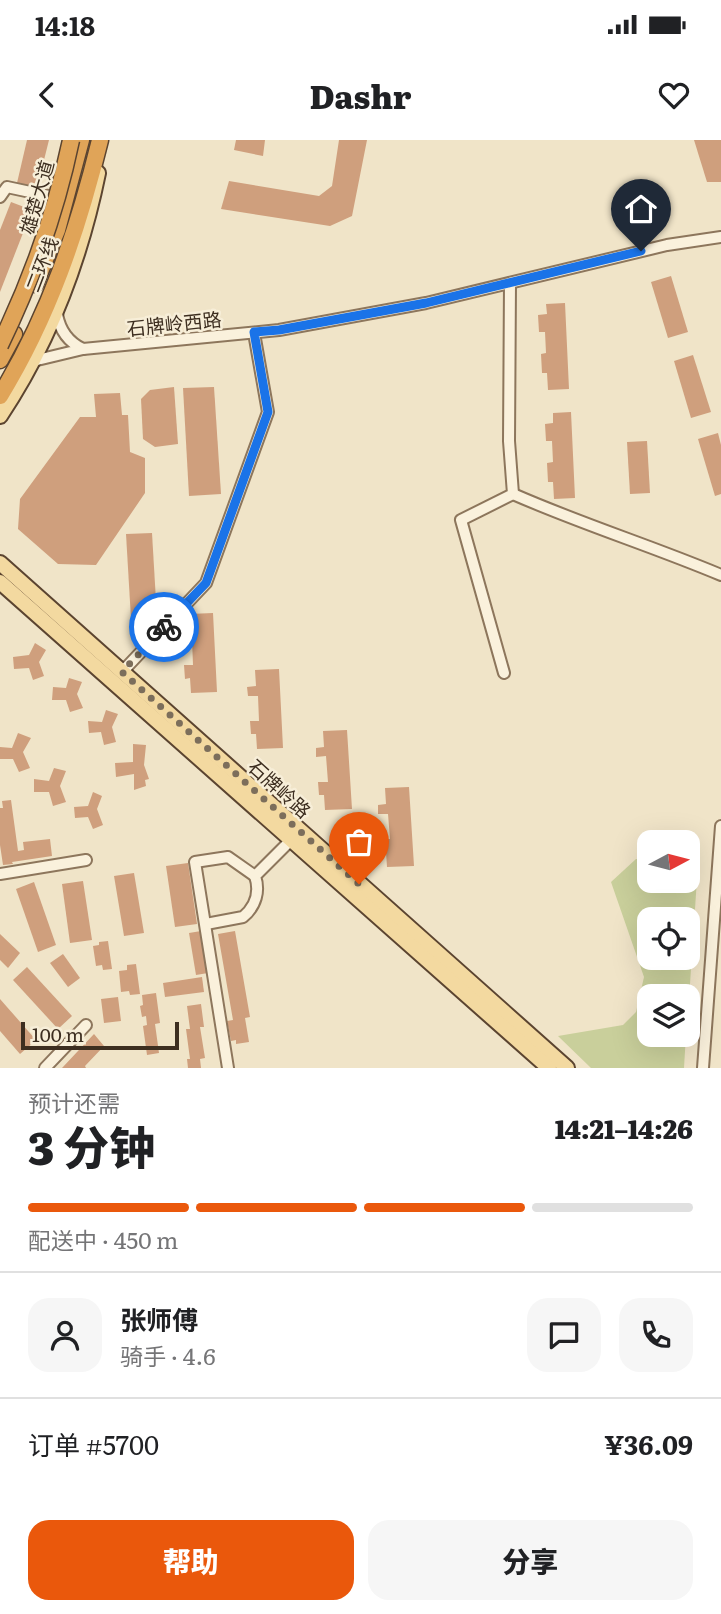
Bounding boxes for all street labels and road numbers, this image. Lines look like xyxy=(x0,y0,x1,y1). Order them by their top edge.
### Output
street label: 雄楚大道 xyxy=(12,157,60,237)
street label: 二环线 xyxy=(18,232,64,296)
street label: 石牌岭西路 xyxy=(125,304,223,342)
street label: 石牌岭路 xyxy=(242,752,318,824)

